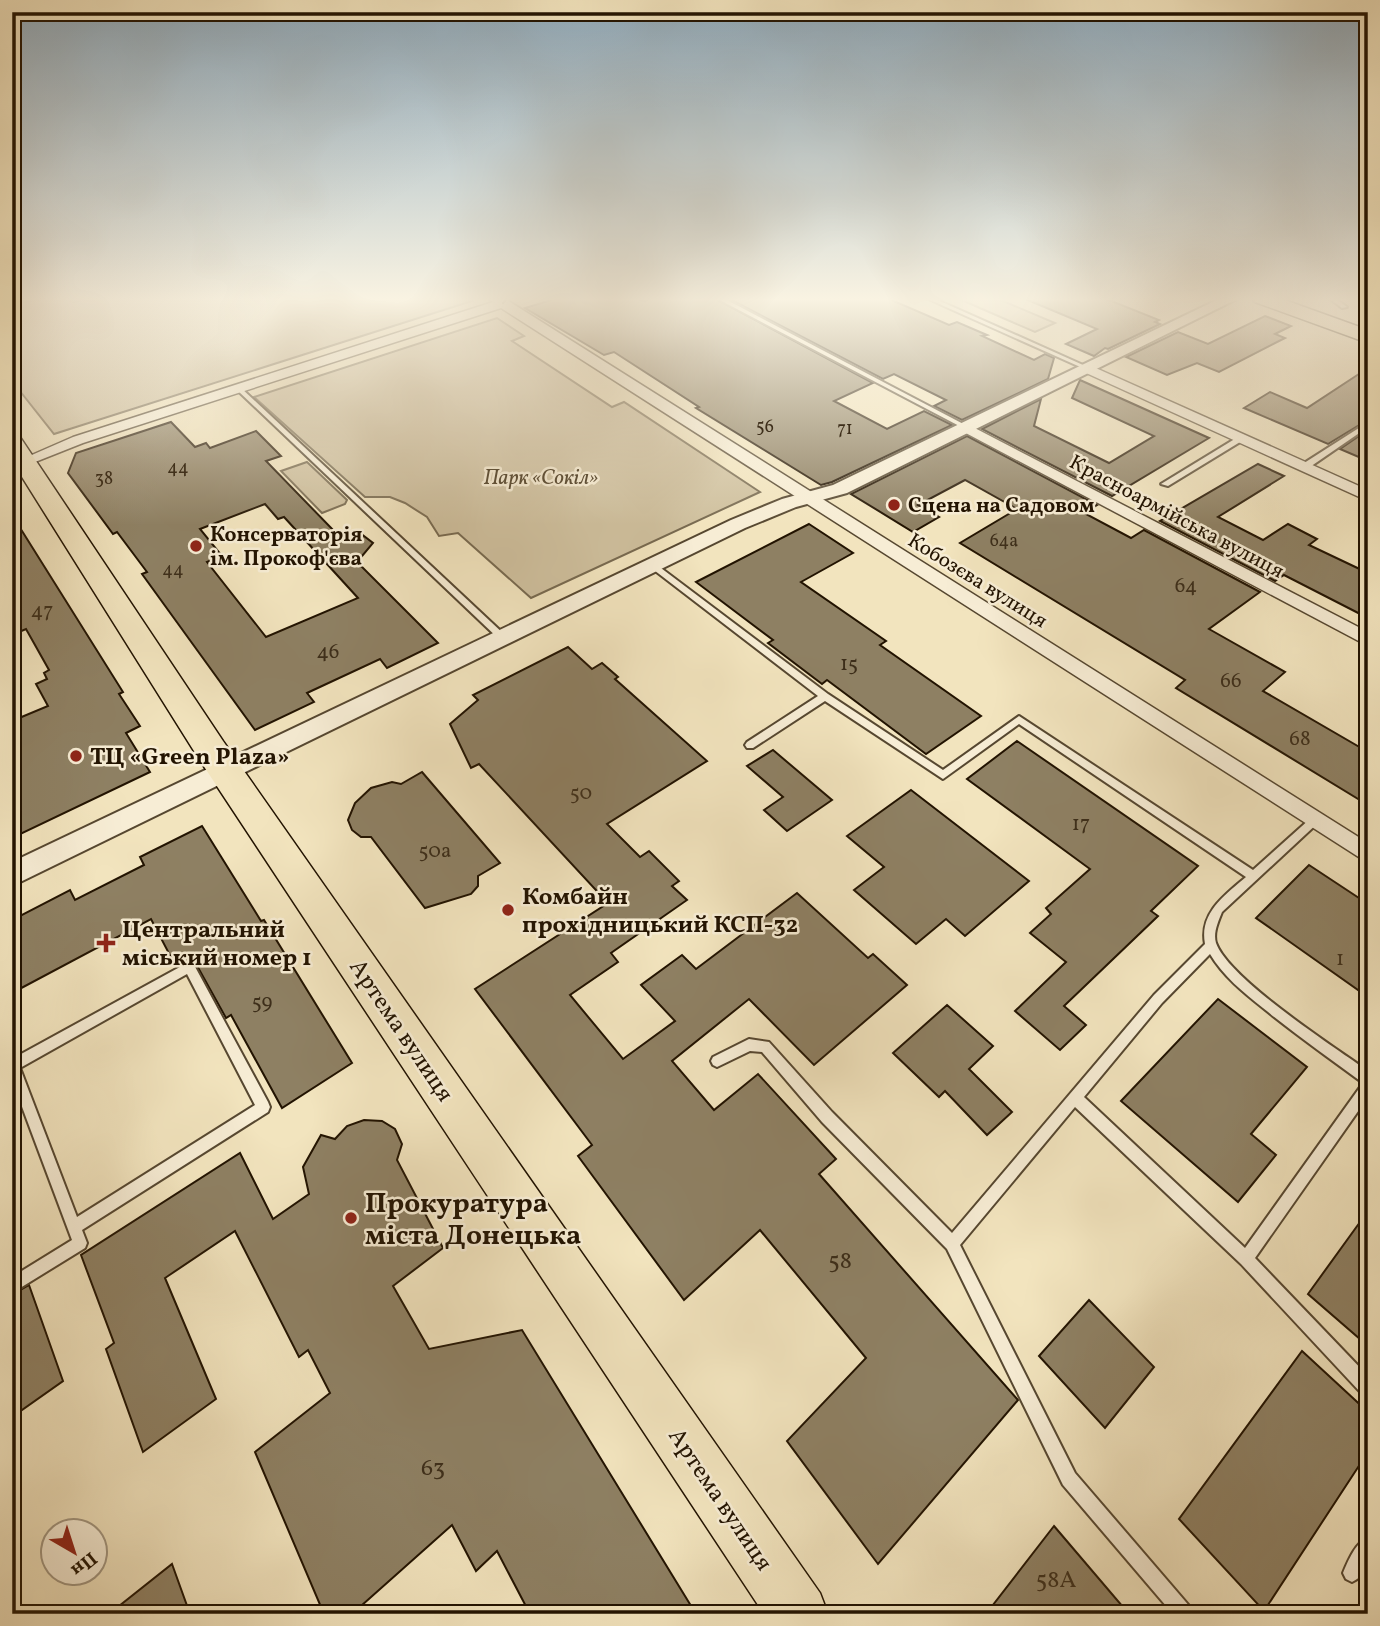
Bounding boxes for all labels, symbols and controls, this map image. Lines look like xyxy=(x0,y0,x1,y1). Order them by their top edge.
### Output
house number: 56 xyxy=(756,415,774,440)
house number: 71 xyxy=(837,417,853,442)
street label: Красноармійська вулиця xyxy=(1064,448,1289,586)
house number: 44 xyxy=(167,456,189,481)
park label: Парк «Сокіл» xyxy=(484,464,598,493)
house number: 38 xyxy=(95,467,113,492)
place label: Сцена на Садовом xyxy=(908,492,1095,521)
marker: Сцена на Садовом xyxy=(886,497,902,513)
place label: Консерваторія ім. Прокоф'єва xyxy=(210,521,363,574)
street label: Кобозєва вулиця xyxy=(902,527,1053,636)
house number: 64а xyxy=(990,529,1018,554)
marker: Консерваторія ім. Прокоф'єва xyxy=(188,538,204,554)
house number: 44 xyxy=(162,558,184,583)
house number: 64 xyxy=(1175,572,1197,601)
house number: 47 xyxy=(31,597,53,626)
house number: 46 xyxy=(317,638,339,667)
house number: 15 xyxy=(840,650,858,679)
house number: 66 xyxy=(1220,667,1242,696)
house number: 68 xyxy=(1289,725,1311,754)
place label: ТЦ «Green Plaza» xyxy=(90,741,290,775)
marker: ТЦ «Green Plaza» xyxy=(68,748,84,764)
house number: 50 xyxy=(570,779,592,808)
house number: 17 xyxy=(1072,810,1090,839)
house number: 50а xyxy=(419,837,451,866)
place label: Комбайн прохідницький КСП-32 xyxy=(522,881,798,943)
marker: Комбайн прохідницький КСП-32 xyxy=(500,902,516,918)
place label: Центральний міський номер 1 xyxy=(122,914,312,976)
marker: Центральний міський номер 1 xyxy=(96,933,116,953)
house number: 1 xyxy=(1336,945,1344,974)
street label: Артема вулиця xyxy=(340,953,461,1109)
house number: 59 xyxy=(252,988,272,1017)
place label: Прокуратура міста Донецька xyxy=(365,1185,581,1256)
marker: Прокуратура міста Донецька xyxy=(343,1210,359,1226)
house number: 58 xyxy=(828,1245,852,1279)
street label: Артема вулиця xyxy=(659,1422,780,1578)
house number: 63 xyxy=(421,1452,445,1486)
north arrow xyxy=(38,1518,108,1588)
text: Пн xyxy=(65,1545,102,1582)
house number: 58А xyxy=(1036,1564,1076,1598)

